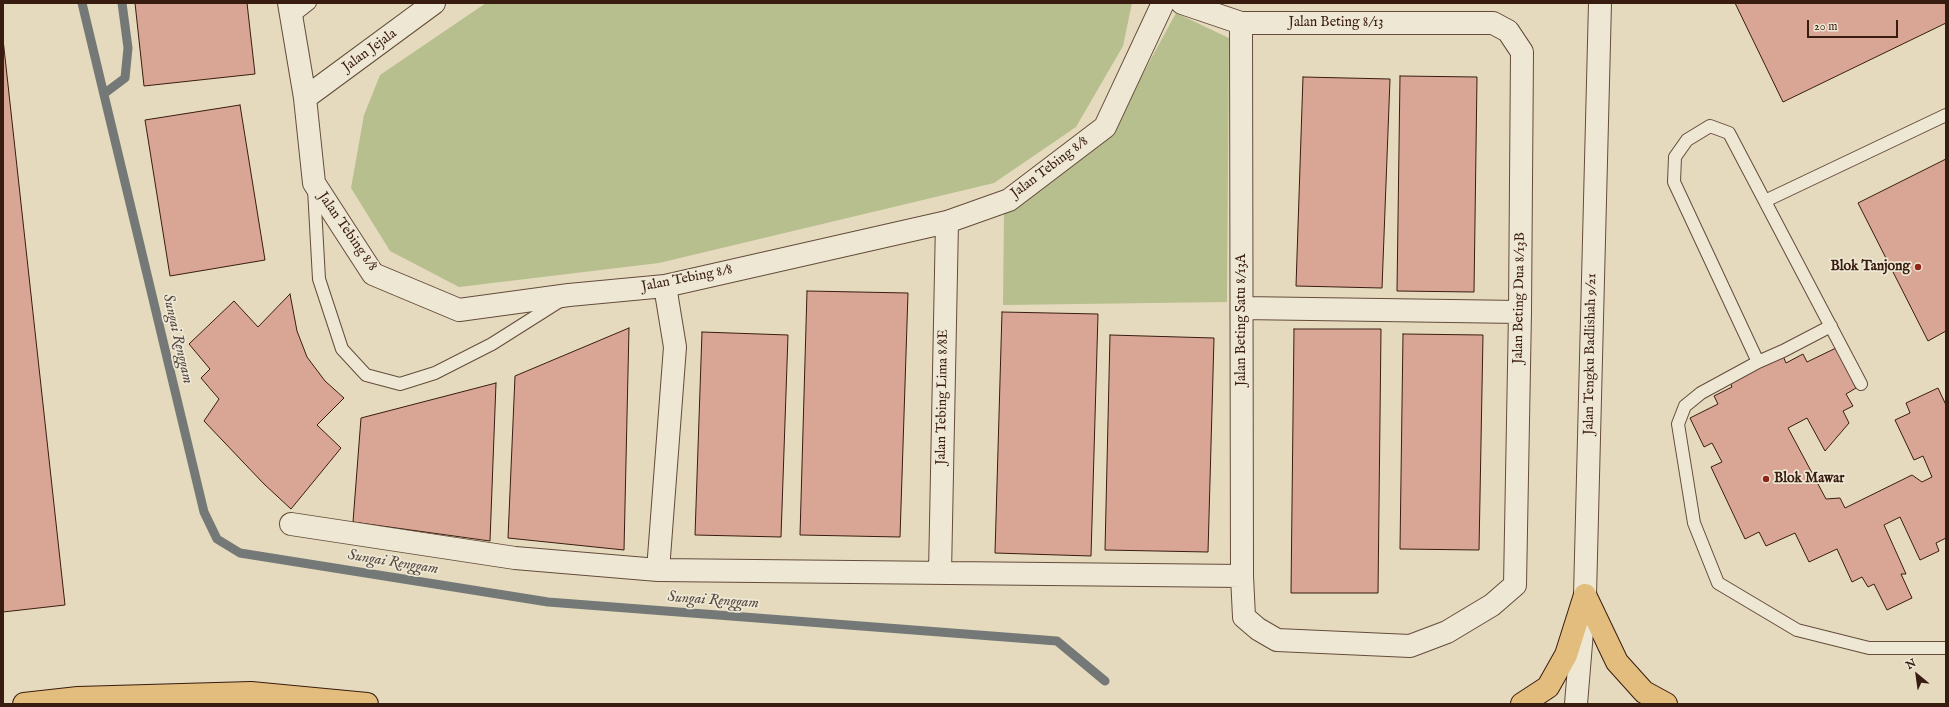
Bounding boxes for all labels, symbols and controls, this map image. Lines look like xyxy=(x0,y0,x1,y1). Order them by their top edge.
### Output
scale bar xyxy=(1809,12,1900,38)
street label: Jalan Beting 8/13 xyxy=(1289,15,1383,31)
text: 20 m xyxy=(1814,19,1837,34)
street label: Jalan Jejala xyxy=(340,26,400,76)
street label: Jalan Tebing 8/8 xyxy=(1008,133,1092,203)
street label: Jalan Tebing 8/8 xyxy=(314,189,380,275)
street label: Jalan Beting Dua 8/13B xyxy=(1510,232,1530,364)
street label: Jalan Beting Satu 8/13A xyxy=(1234,254,1250,386)
place label: Blok Tanjong xyxy=(1830,259,1910,275)
street label: Jalan Tebing 8/8 xyxy=(640,262,734,296)
marker: Blok Tanjong xyxy=(1913,262,1923,272)
street label: Jalan Tengku Badlishah 9/21 xyxy=(1581,273,1601,435)
water label: Sungai Renggam xyxy=(158,292,196,386)
street label: Jalan Tebing Lima 8/8E xyxy=(933,329,953,465)
place label: Blok Mawar xyxy=(1774,471,1844,487)
marker: Blok Mawar xyxy=(1761,474,1771,484)
water label: Sungai Renggam xyxy=(346,547,440,579)
water label: Sungai Renggam xyxy=(667,589,759,613)
north arrow xyxy=(1897,655,1937,695)
text: N xyxy=(1904,656,1919,673)

